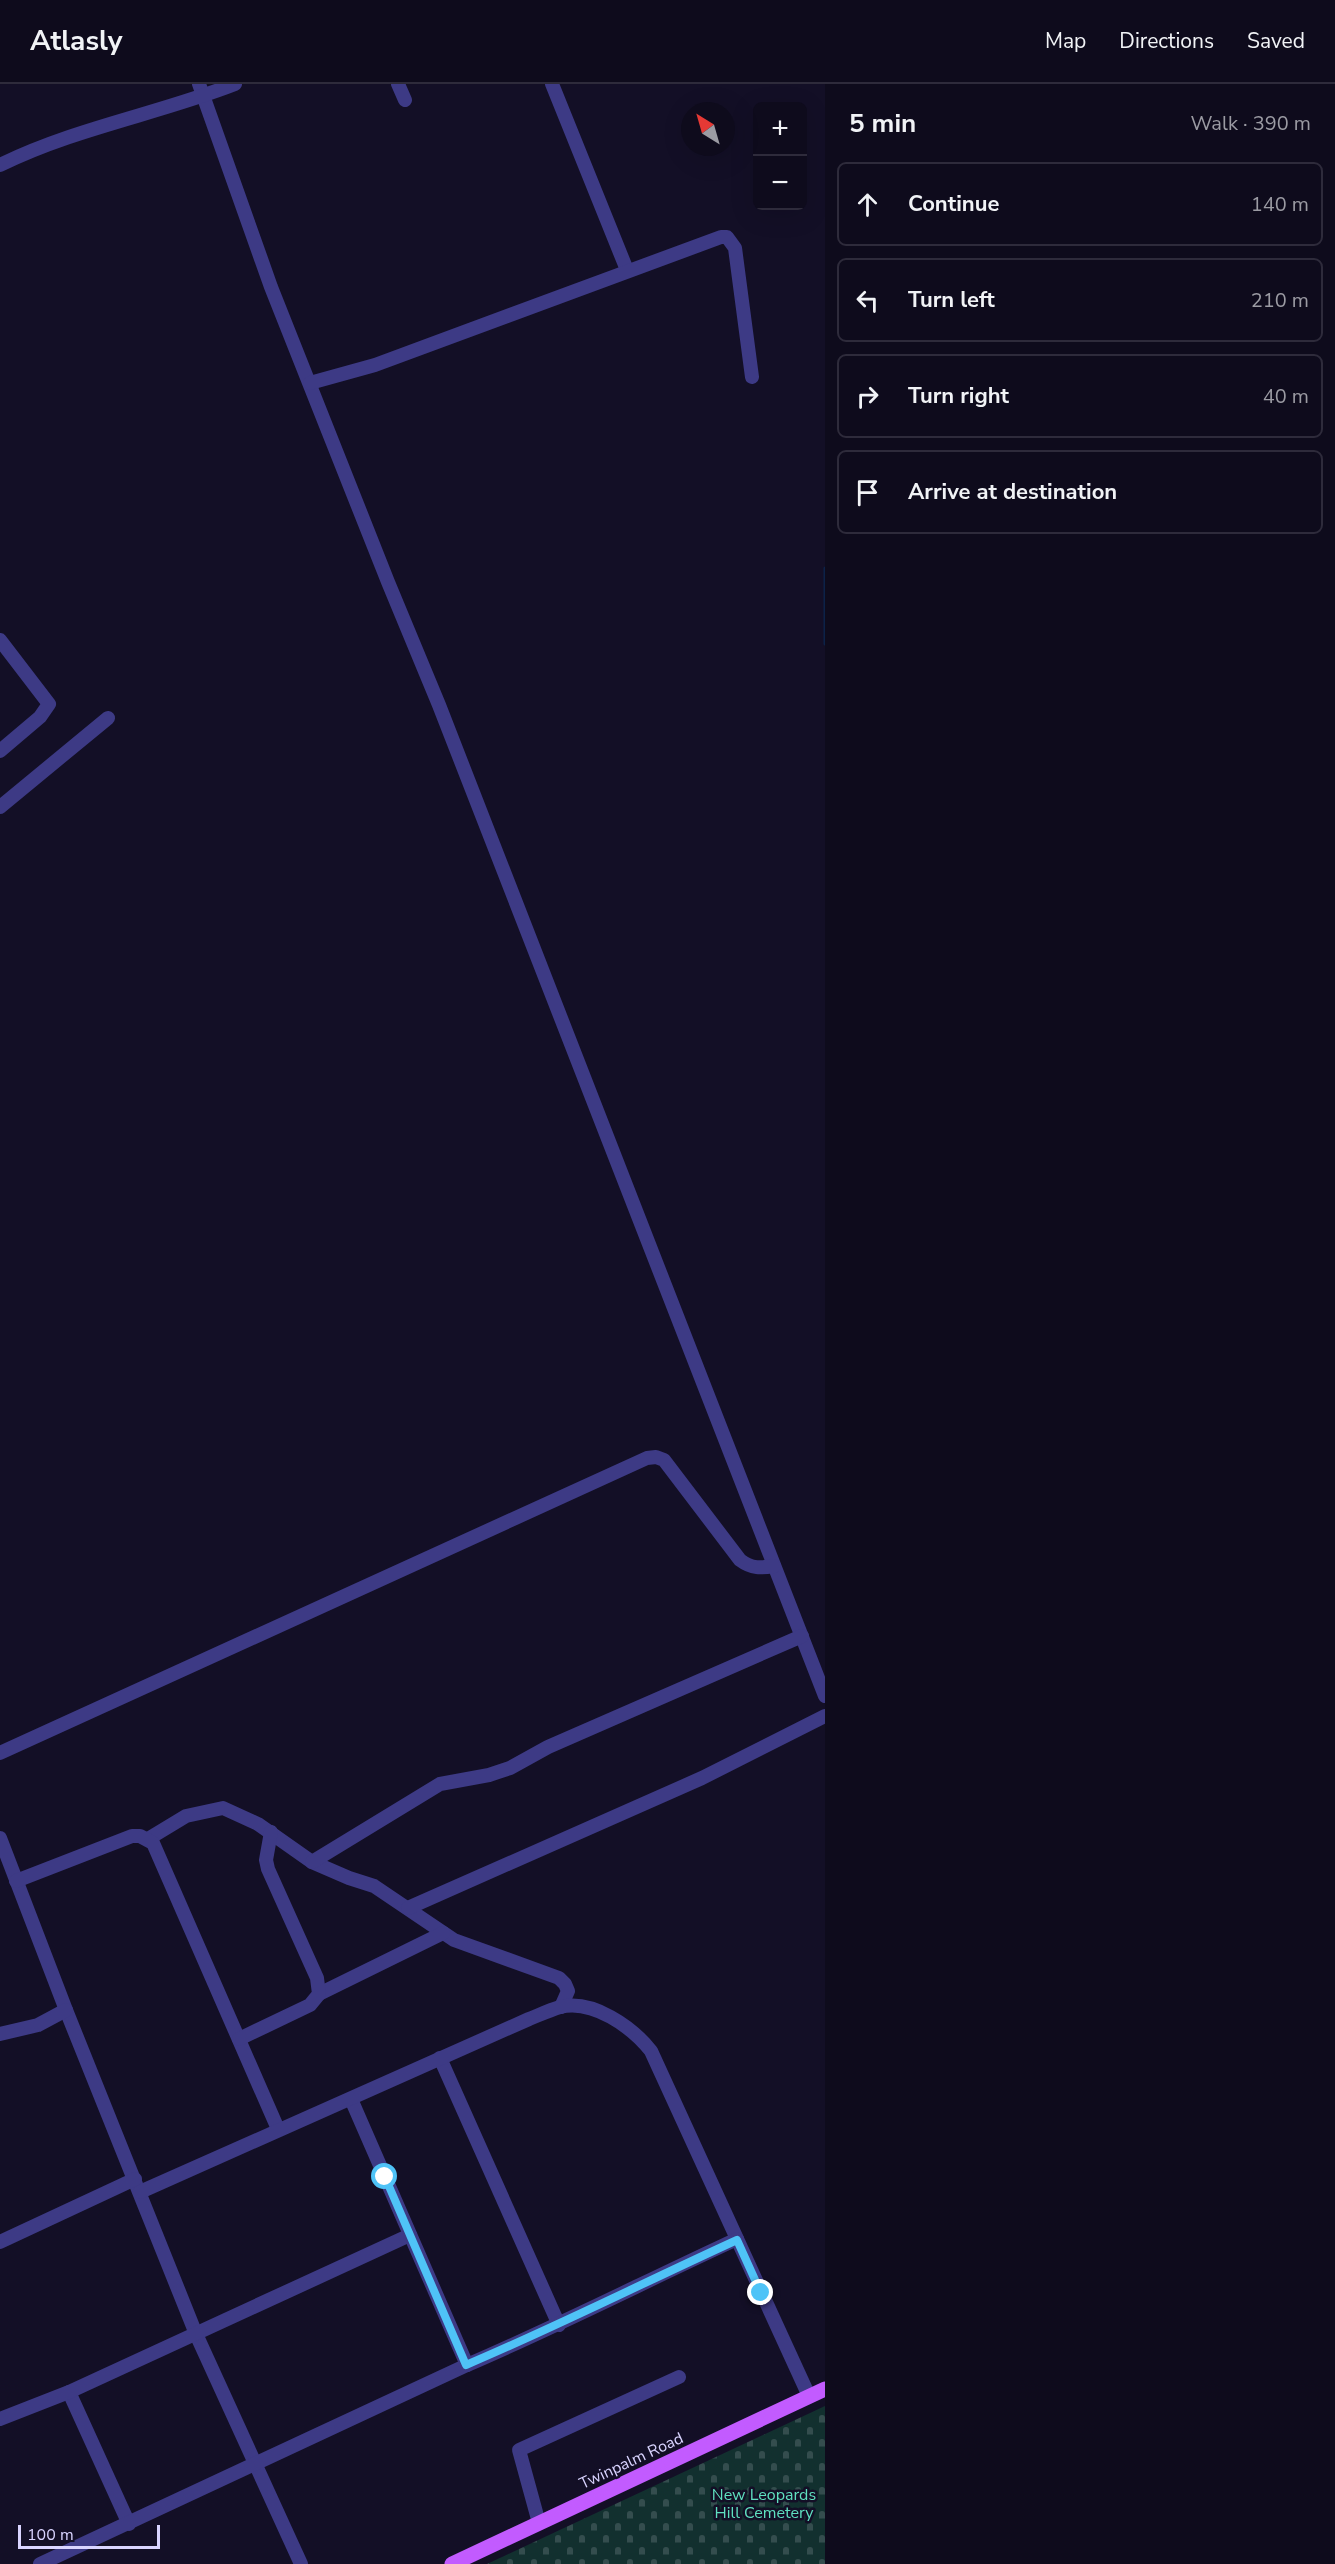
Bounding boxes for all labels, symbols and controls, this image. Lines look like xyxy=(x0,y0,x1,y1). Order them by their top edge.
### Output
text: Atlasly xyxy=(30,22,122,60)
text: Map xyxy=(1045,27,1086,55)
text: Directions xyxy=(1119,27,1214,55)
text: Saved xyxy=(1247,27,1305,55)
north arrow xyxy=(681,102,735,156)
map controls xyxy=(753,102,807,210)
button: + xyxy=(753,102,807,156)
text: 5 min xyxy=(849,106,916,141)
text: Walk · 390 m xyxy=(1191,110,1311,137)
button: − xyxy=(753,156,807,210)
icon: ahead xyxy=(851,188,884,221)
text: Continue xyxy=(908,189,999,219)
text: 140 m xyxy=(1251,191,1309,218)
icon: left xyxy=(851,284,884,317)
text: Turn left xyxy=(908,285,995,315)
text: 210 m xyxy=(1251,287,1309,314)
icon: right xyxy=(851,380,884,413)
text: Turn right xyxy=(908,381,1009,411)
text: 40 m xyxy=(1263,383,1309,410)
icon: arrive xyxy=(851,476,884,509)
text: Arrive at destination xyxy=(908,477,1117,507)
route start xyxy=(371,2163,397,2189)
route end xyxy=(747,2279,773,2305)
street label: Twinpalm Road xyxy=(576,2427,687,2495)
park label: New Leopards Hill Cemetery xyxy=(712,2484,816,2524)
scale bar xyxy=(18,2522,160,2550)
text: 100 m xyxy=(27,2524,74,2546)

